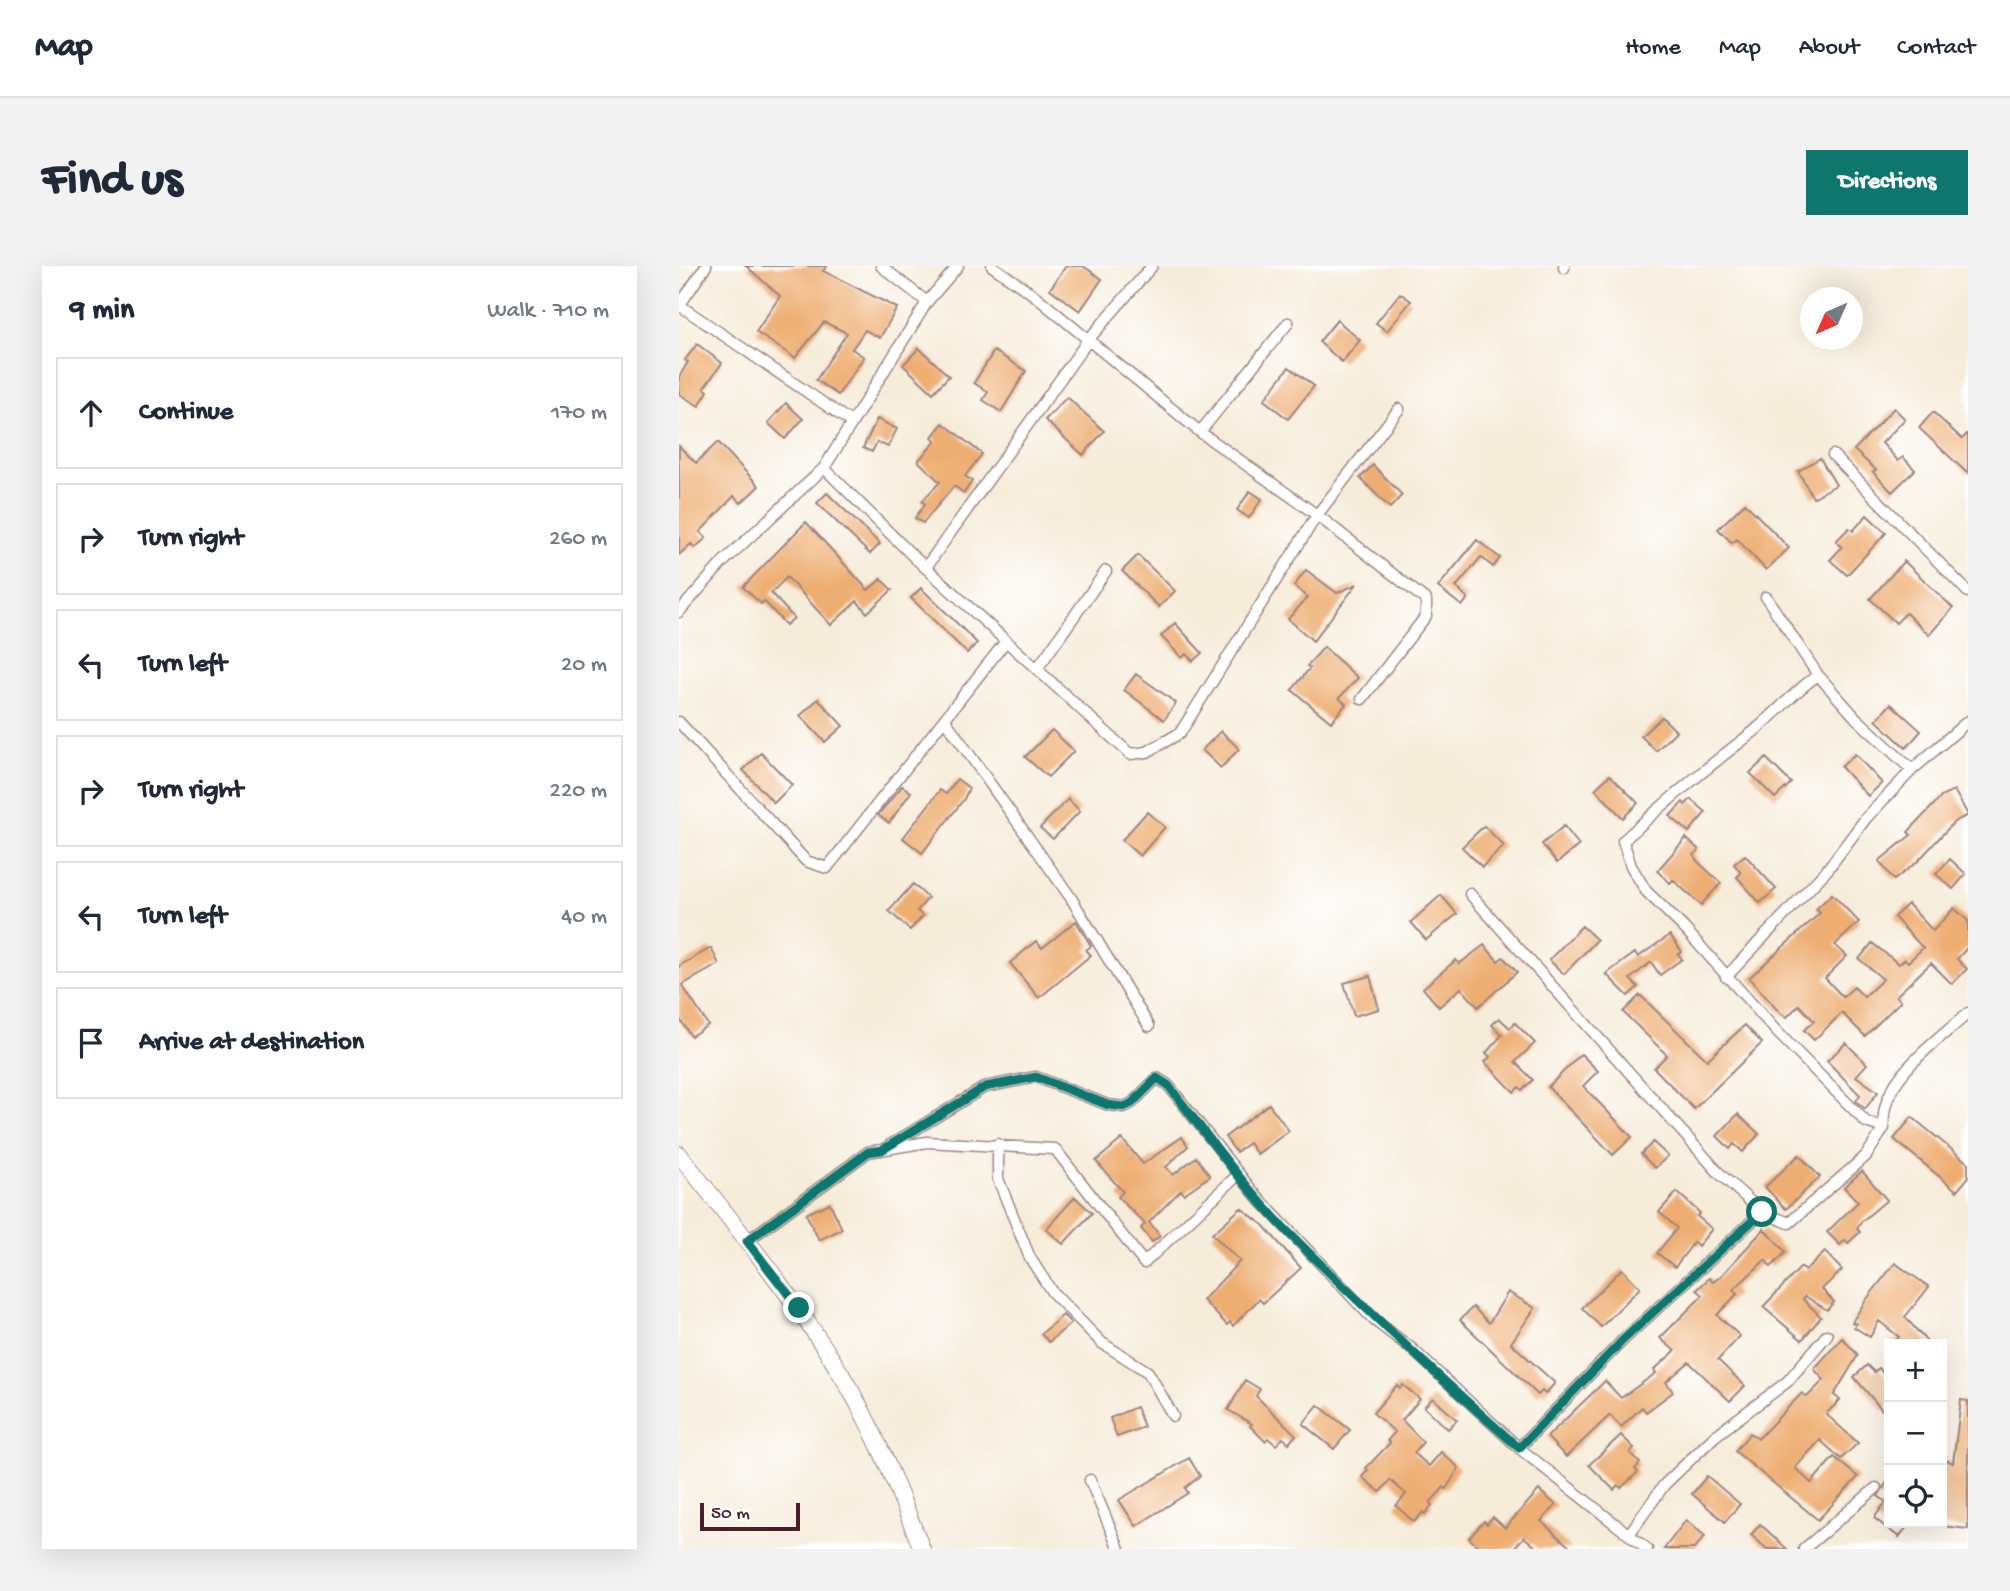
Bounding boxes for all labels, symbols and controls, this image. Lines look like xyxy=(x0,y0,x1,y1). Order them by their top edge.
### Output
text: Map xyxy=(35,29,92,67)
text: Home xyxy=(1625,34,1681,63)
text: Map xyxy=(1719,34,1761,63)
text: About xyxy=(1799,34,1859,63)
text: Contact xyxy=(1897,34,1975,63)
button: Directions xyxy=(1806,150,1968,215)
text: Find us xyxy=(42,153,182,211)
north arrow xyxy=(1800,287,1863,350)
text: 9 min xyxy=(70,294,134,329)
text: Walk · 710 m xyxy=(487,298,609,325)
icon: ahead xyxy=(72,394,110,432)
text: Continue xyxy=(139,398,233,429)
text: 170 m xyxy=(551,400,607,427)
icon: right xyxy=(72,520,110,558)
text: Turn right xyxy=(139,524,243,555)
text: 260 m xyxy=(549,526,607,553)
icon: left xyxy=(72,646,110,684)
text: Turn left xyxy=(139,650,227,681)
text: 20 m xyxy=(561,652,607,679)
icon: right xyxy=(72,772,110,810)
text: Turn right xyxy=(139,776,243,807)
text: 220 m xyxy=(550,778,607,805)
icon: left xyxy=(72,898,110,936)
text: Turn left xyxy=(139,902,227,933)
text: 40 m xyxy=(561,904,607,931)
icon: arrive xyxy=(72,1024,110,1062)
text: Arrive at destination xyxy=(139,1028,364,1059)
route start xyxy=(1746,1196,1777,1227)
route end xyxy=(783,1292,814,1323)
map controls xyxy=(1884,1339,1947,1528)
button: + xyxy=(1884,1339,1947,1402)
button: − xyxy=(1884,1402,1947,1465)
button: locate xyxy=(1884,1465,1947,1528)
scale bar xyxy=(700,1500,800,1532)
text: 50 m xyxy=(711,1503,750,1526)

